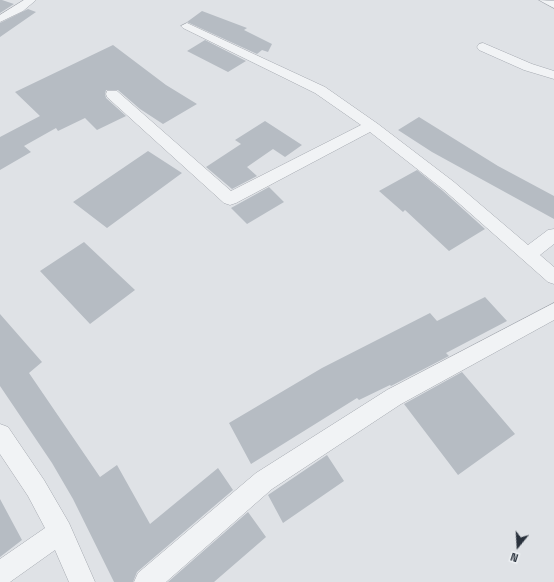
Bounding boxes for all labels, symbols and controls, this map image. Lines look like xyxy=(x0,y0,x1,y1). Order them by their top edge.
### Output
north arrow xyxy=(498,526,538,566)
text: N xyxy=(509,550,520,565)

